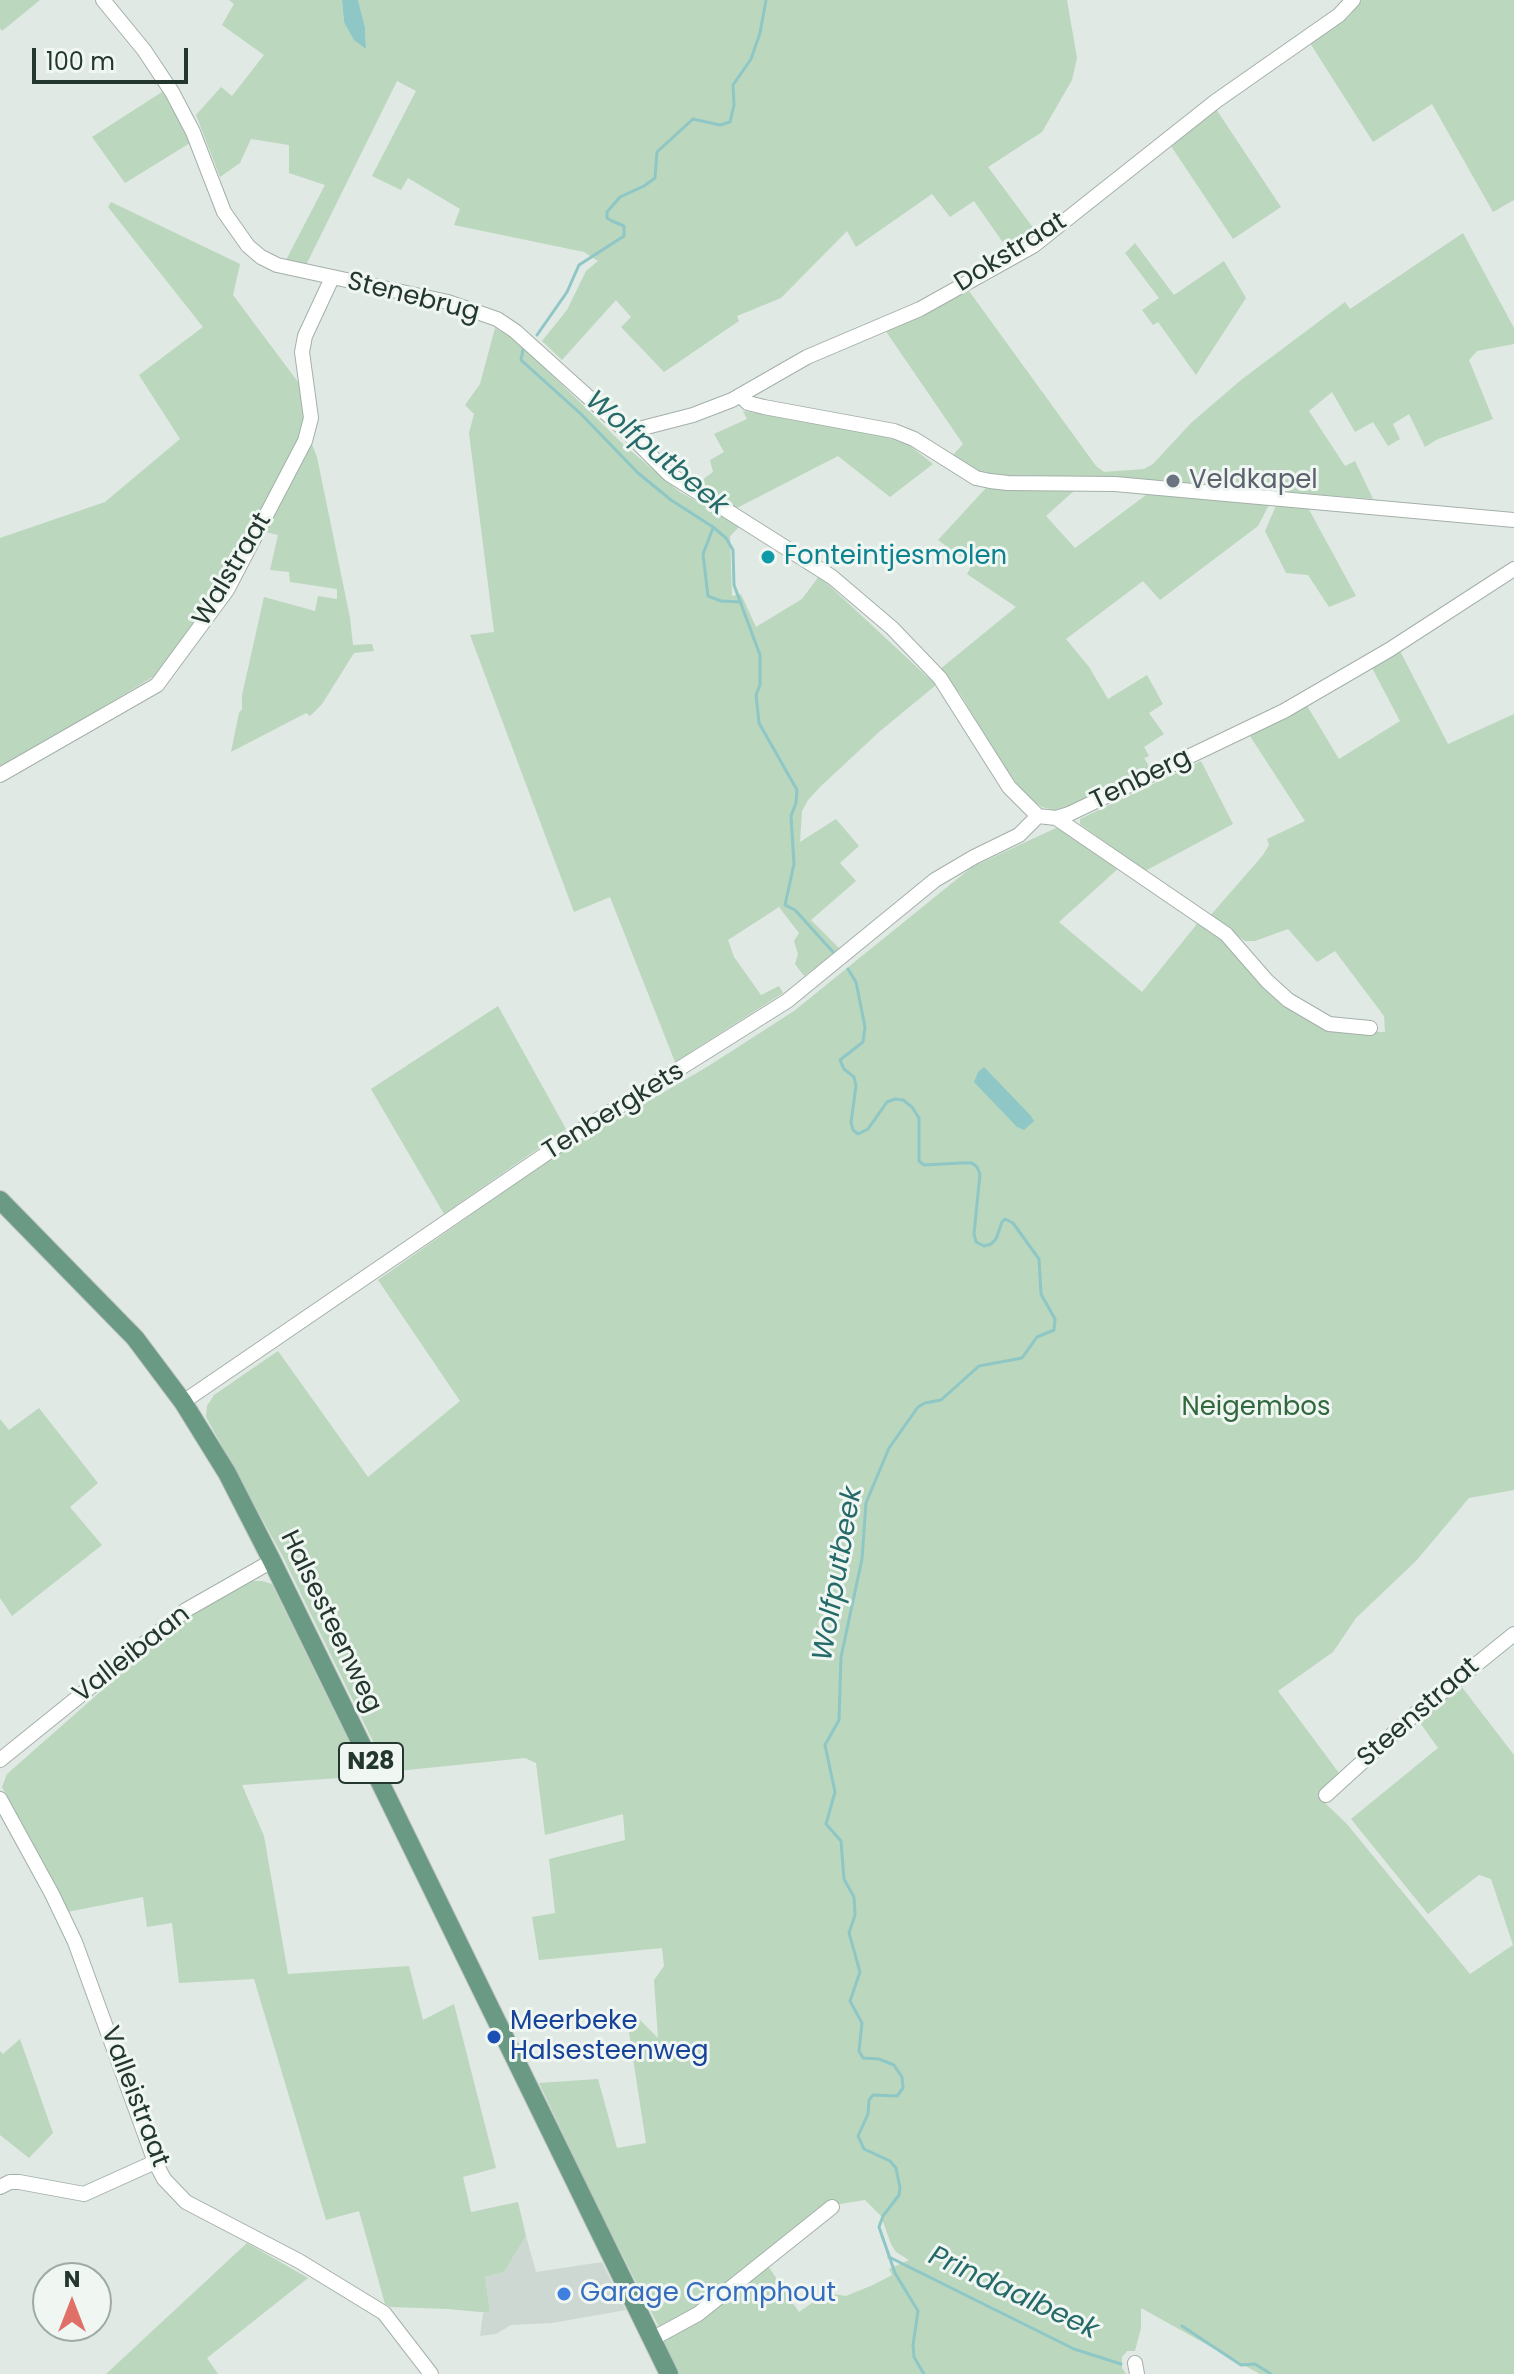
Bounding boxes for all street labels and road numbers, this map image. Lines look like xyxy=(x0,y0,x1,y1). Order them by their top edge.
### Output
street label: Dokstraat xyxy=(949,206,1073,300)
street label: Stenebrug xyxy=(344,267,482,329)
street label: Walstraat xyxy=(187,508,279,632)
street label: Tenberg xyxy=(1086,742,1196,818)
street label: Tenbergkets xyxy=(538,1056,690,1168)
street label: Halsesteenweg xyxy=(272,1526,388,1718)
street label: Valleibaan xyxy=(67,1600,197,1710)
street label: Steenstraat xyxy=(1352,1652,1486,1774)
road number: N28 xyxy=(339,1743,403,1783)
street label: Valleistraat xyxy=(93,2022,175,2172)

